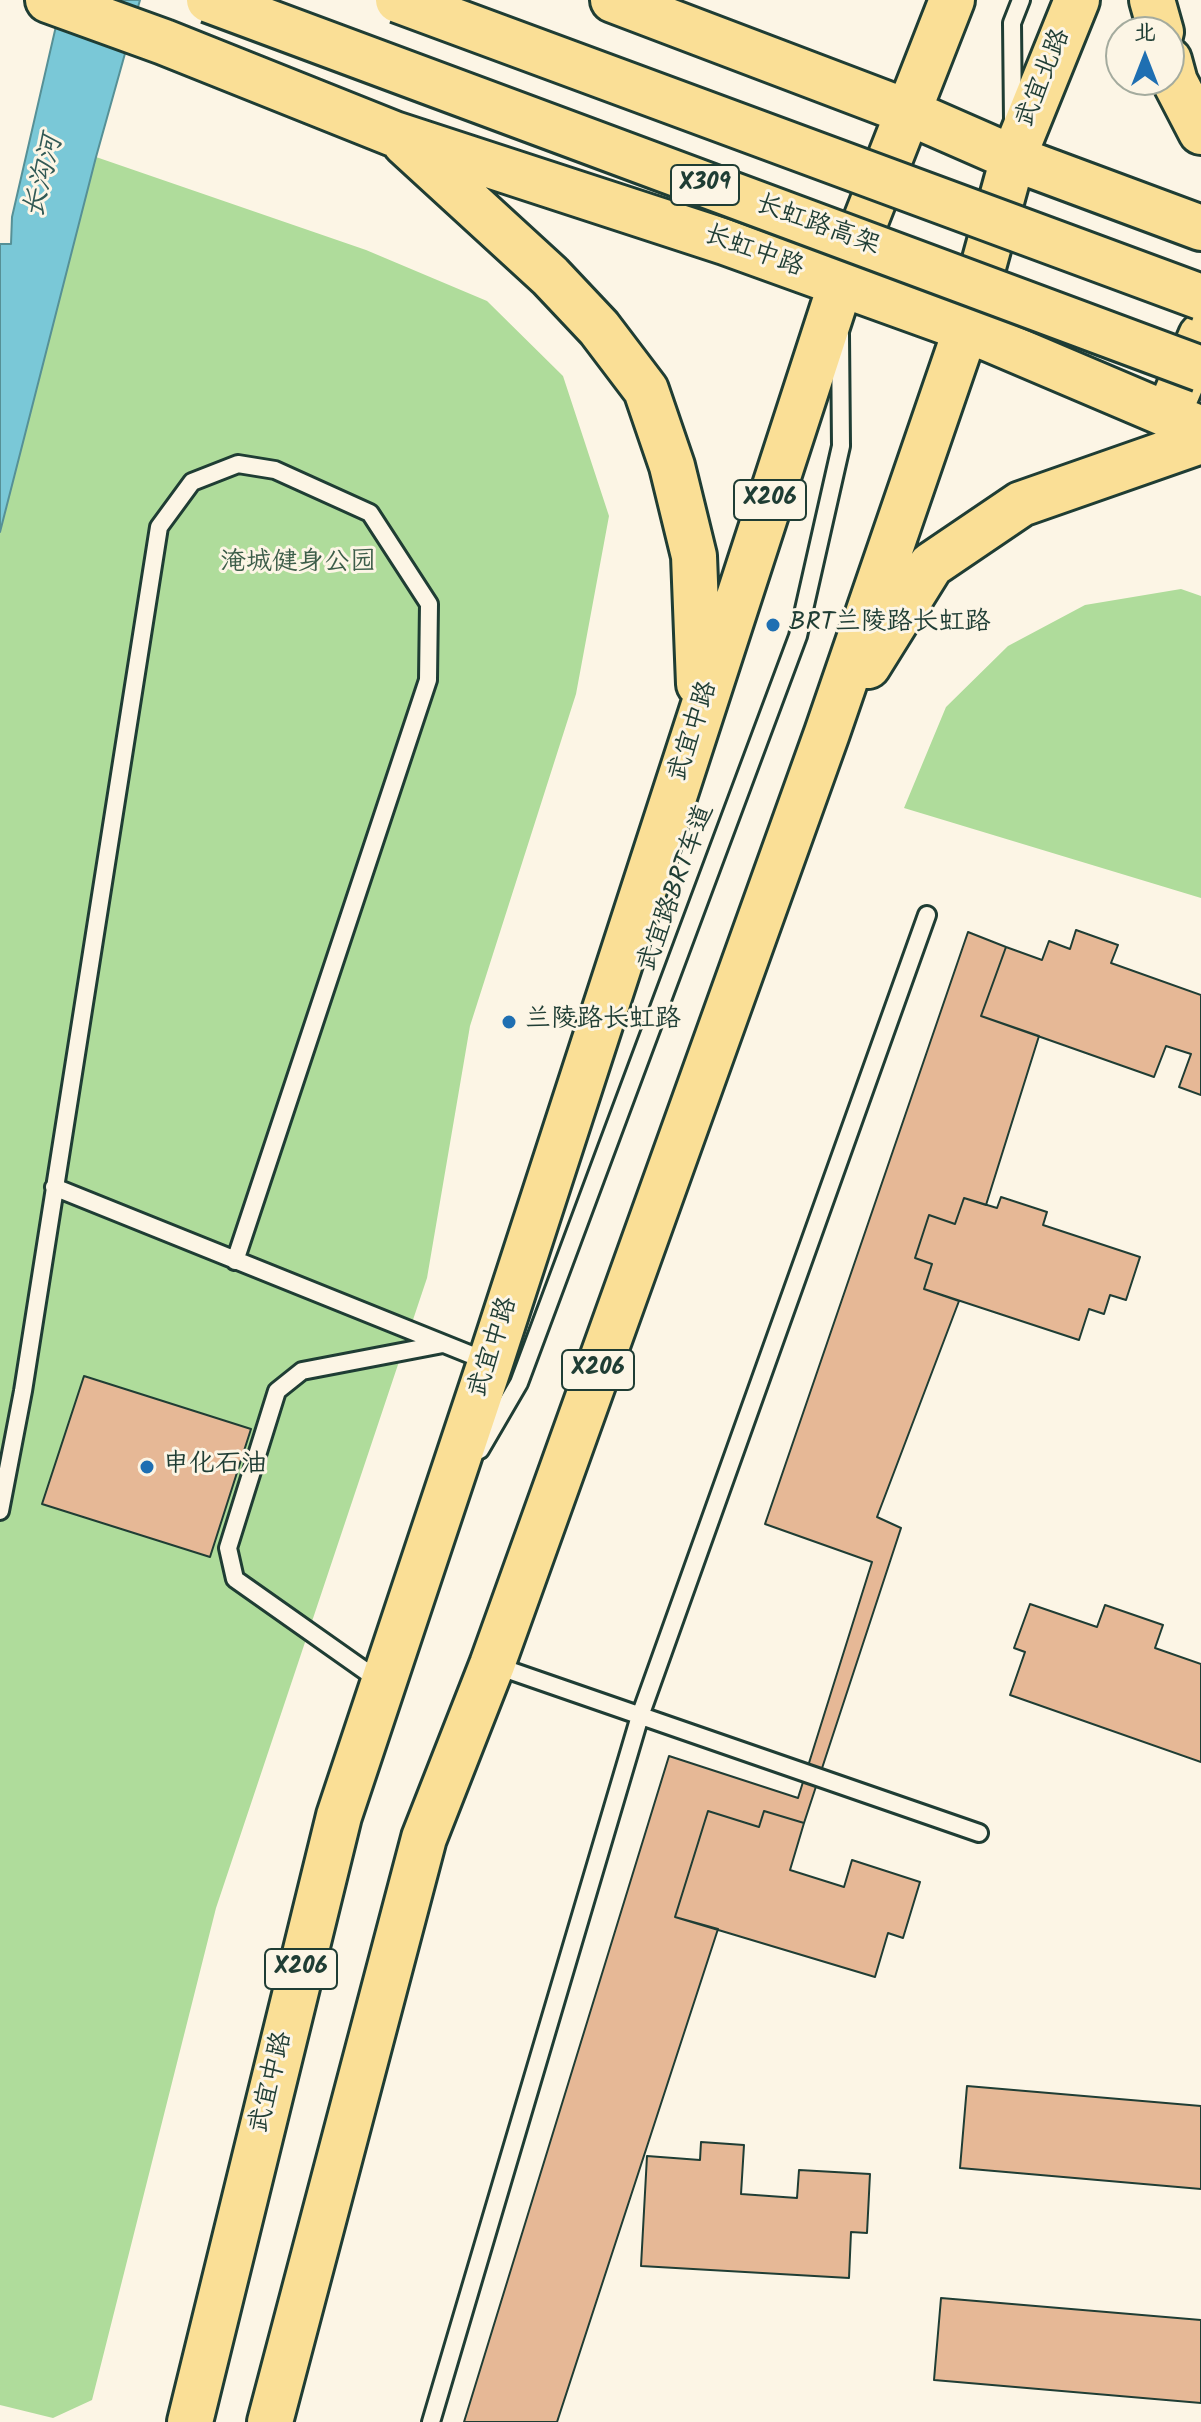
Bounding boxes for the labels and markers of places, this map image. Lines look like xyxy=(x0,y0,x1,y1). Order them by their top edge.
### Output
place label: BRT兰陵路长虹路 xyxy=(789,609,991,641)
marker: BRT兰陵路长虹路 xyxy=(764,616,782,634)
place label: 兰陵路长虹路 xyxy=(525,1006,681,1038)
marker: 兰陵路长虹路 xyxy=(500,1013,518,1031)
place label: 申化石油 xyxy=(163,1451,267,1483)
marker: 申化石油 xyxy=(138,1458,156,1476)

